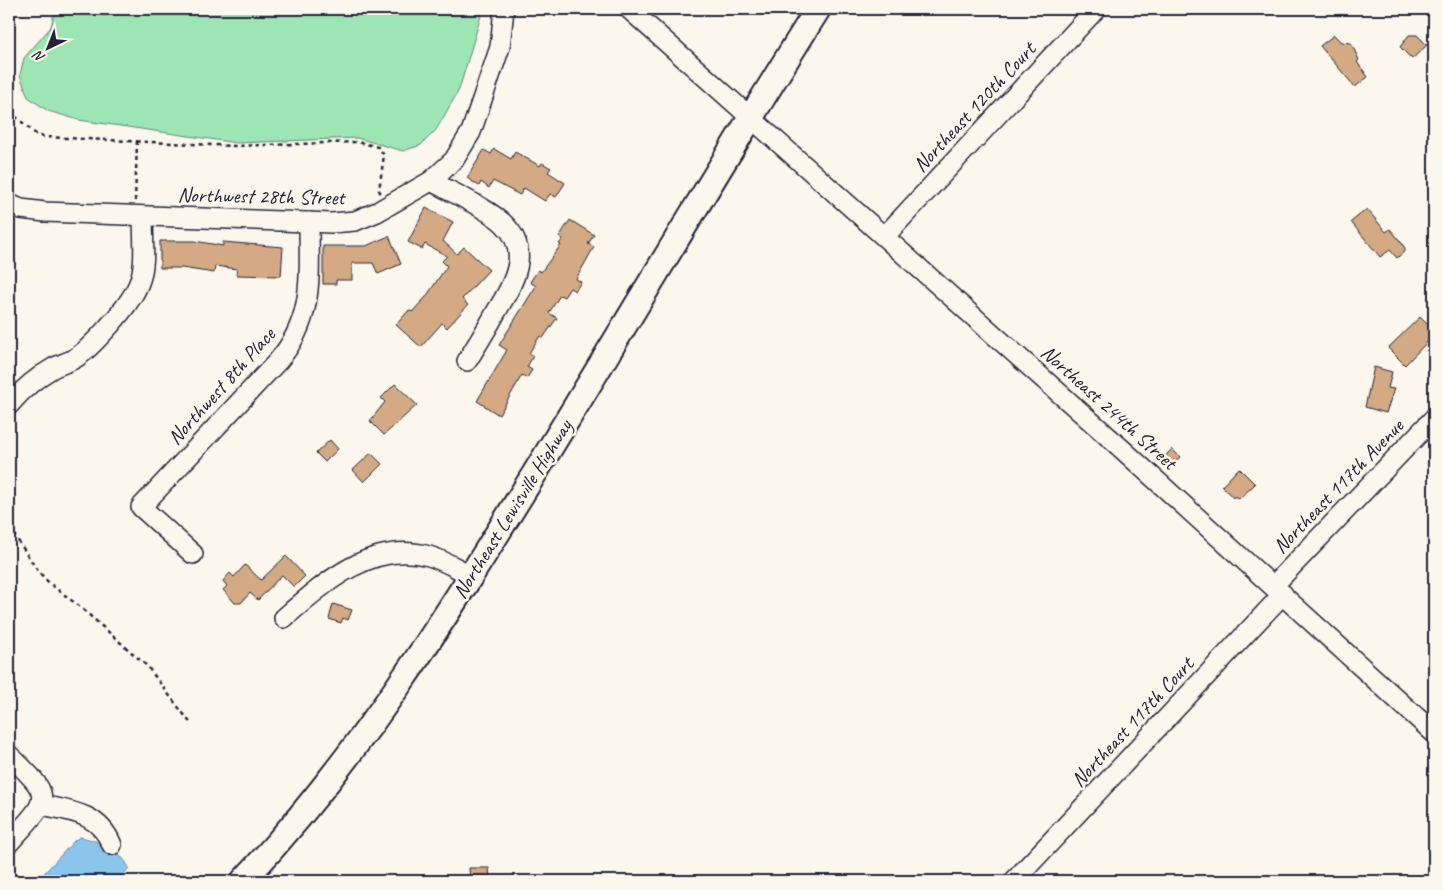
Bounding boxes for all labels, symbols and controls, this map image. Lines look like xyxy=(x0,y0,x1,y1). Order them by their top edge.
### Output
north arrow xyxy=(22,22,72,72)
street label: Northeast 120th Court xyxy=(907,35,1042,177)
text: N xyxy=(29,46,48,66)
street label: Northwest 28th Street xyxy=(177,182,347,210)
street label: Northwest 8th Place xyxy=(162,321,281,450)
street label: Northeast 244th Street xyxy=(1036,339,1184,476)
street label: Northeast 117th Avenue xyxy=(1267,412,1410,559)
street label: Northeast Lewisville Highway xyxy=(446,413,578,603)
street label: Northeast 117th Court xyxy=(1065,650,1200,792)

